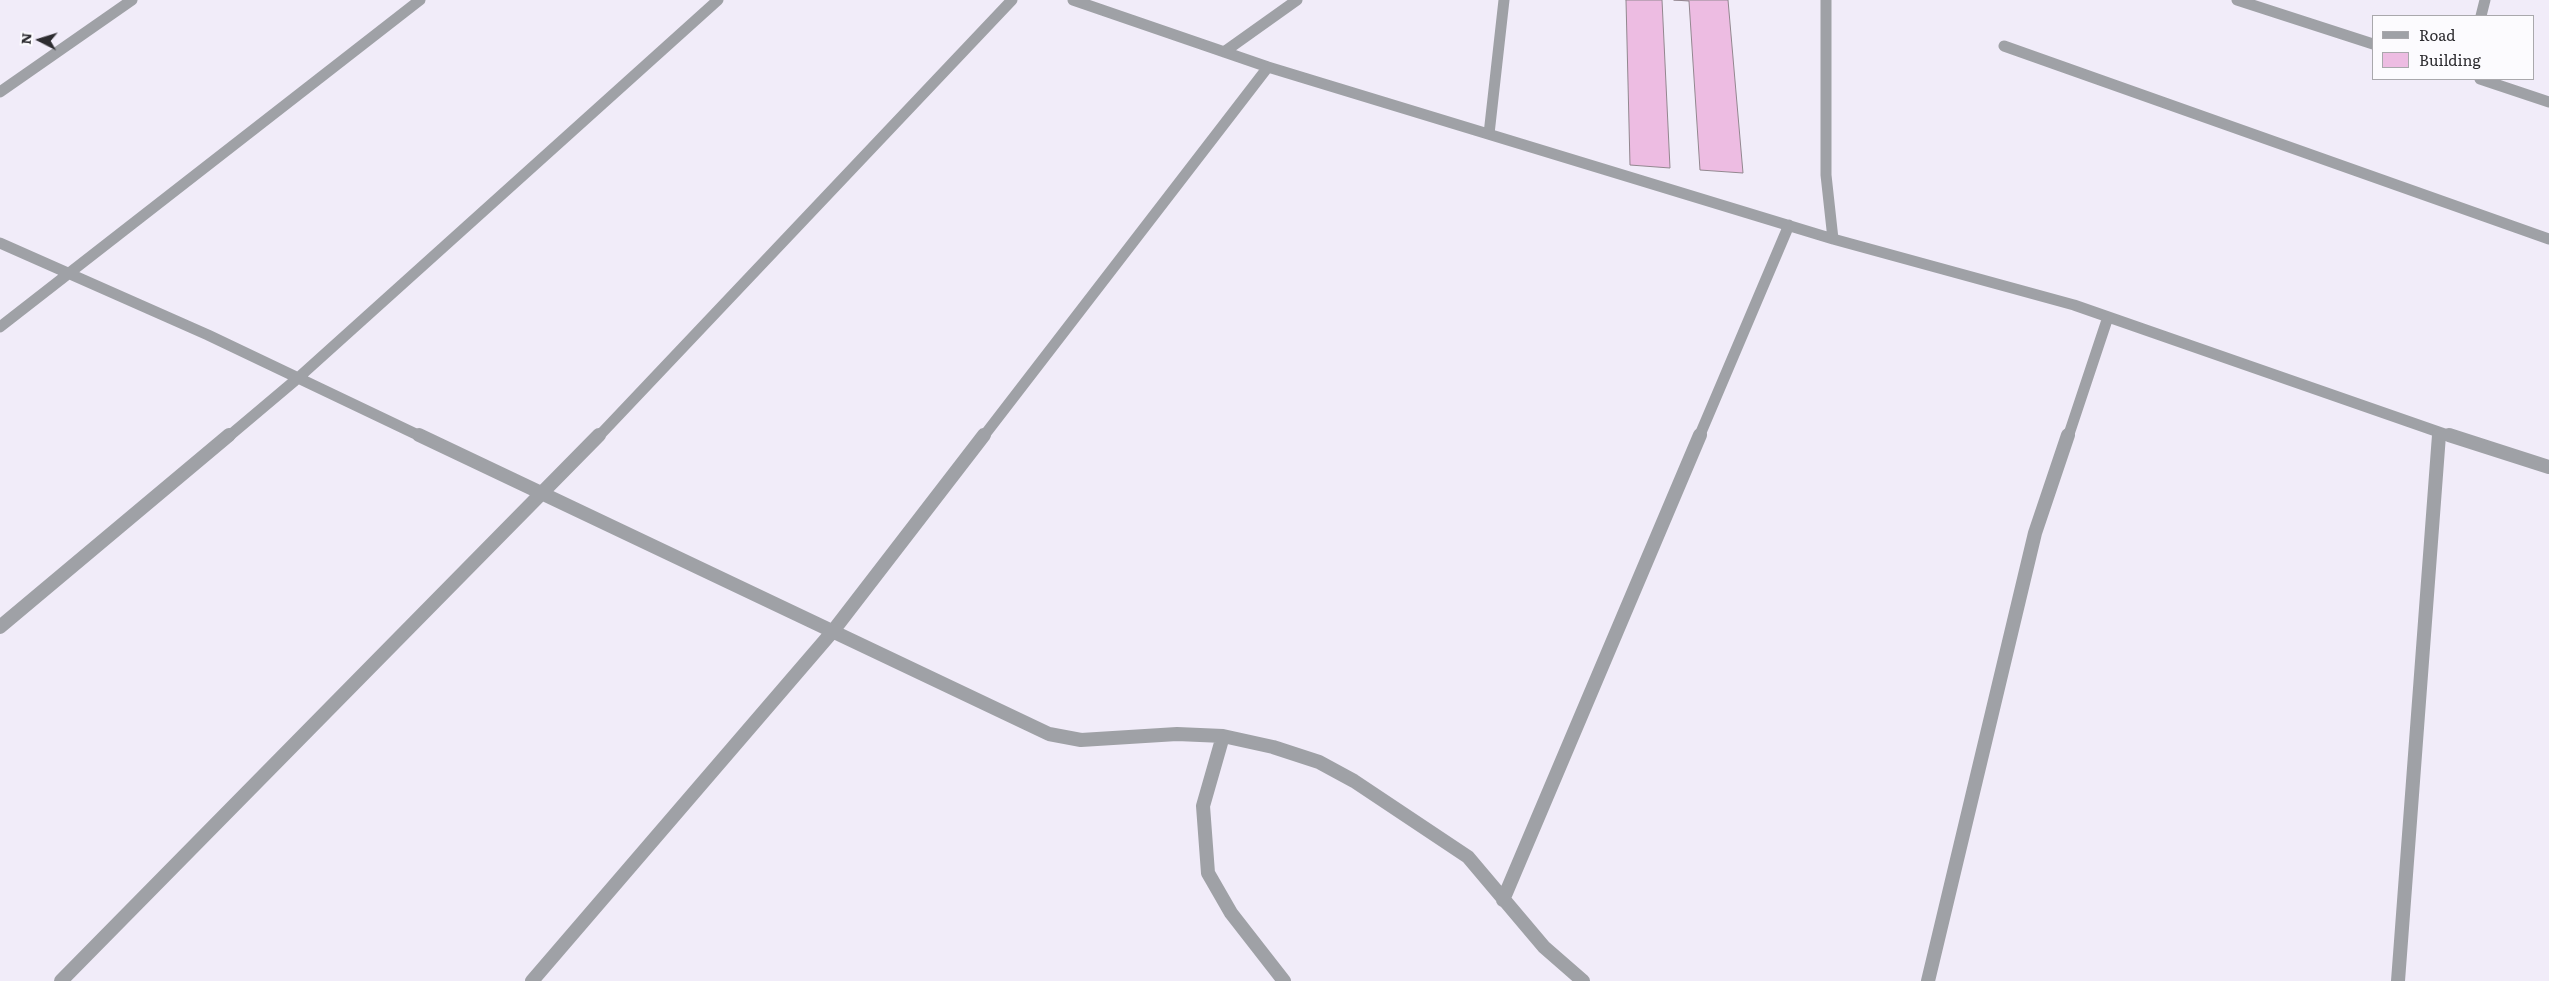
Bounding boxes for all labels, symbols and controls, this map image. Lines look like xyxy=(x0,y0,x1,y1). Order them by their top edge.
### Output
north arrow xyxy=(15,15,65,65)
legend xyxy=(2372,15,2534,80)
text: Road xyxy=(2419,23,2455,46)
text: N xyxy=(15,32,36,45)
text: Building xyxy=(2419,48,2481,71)

